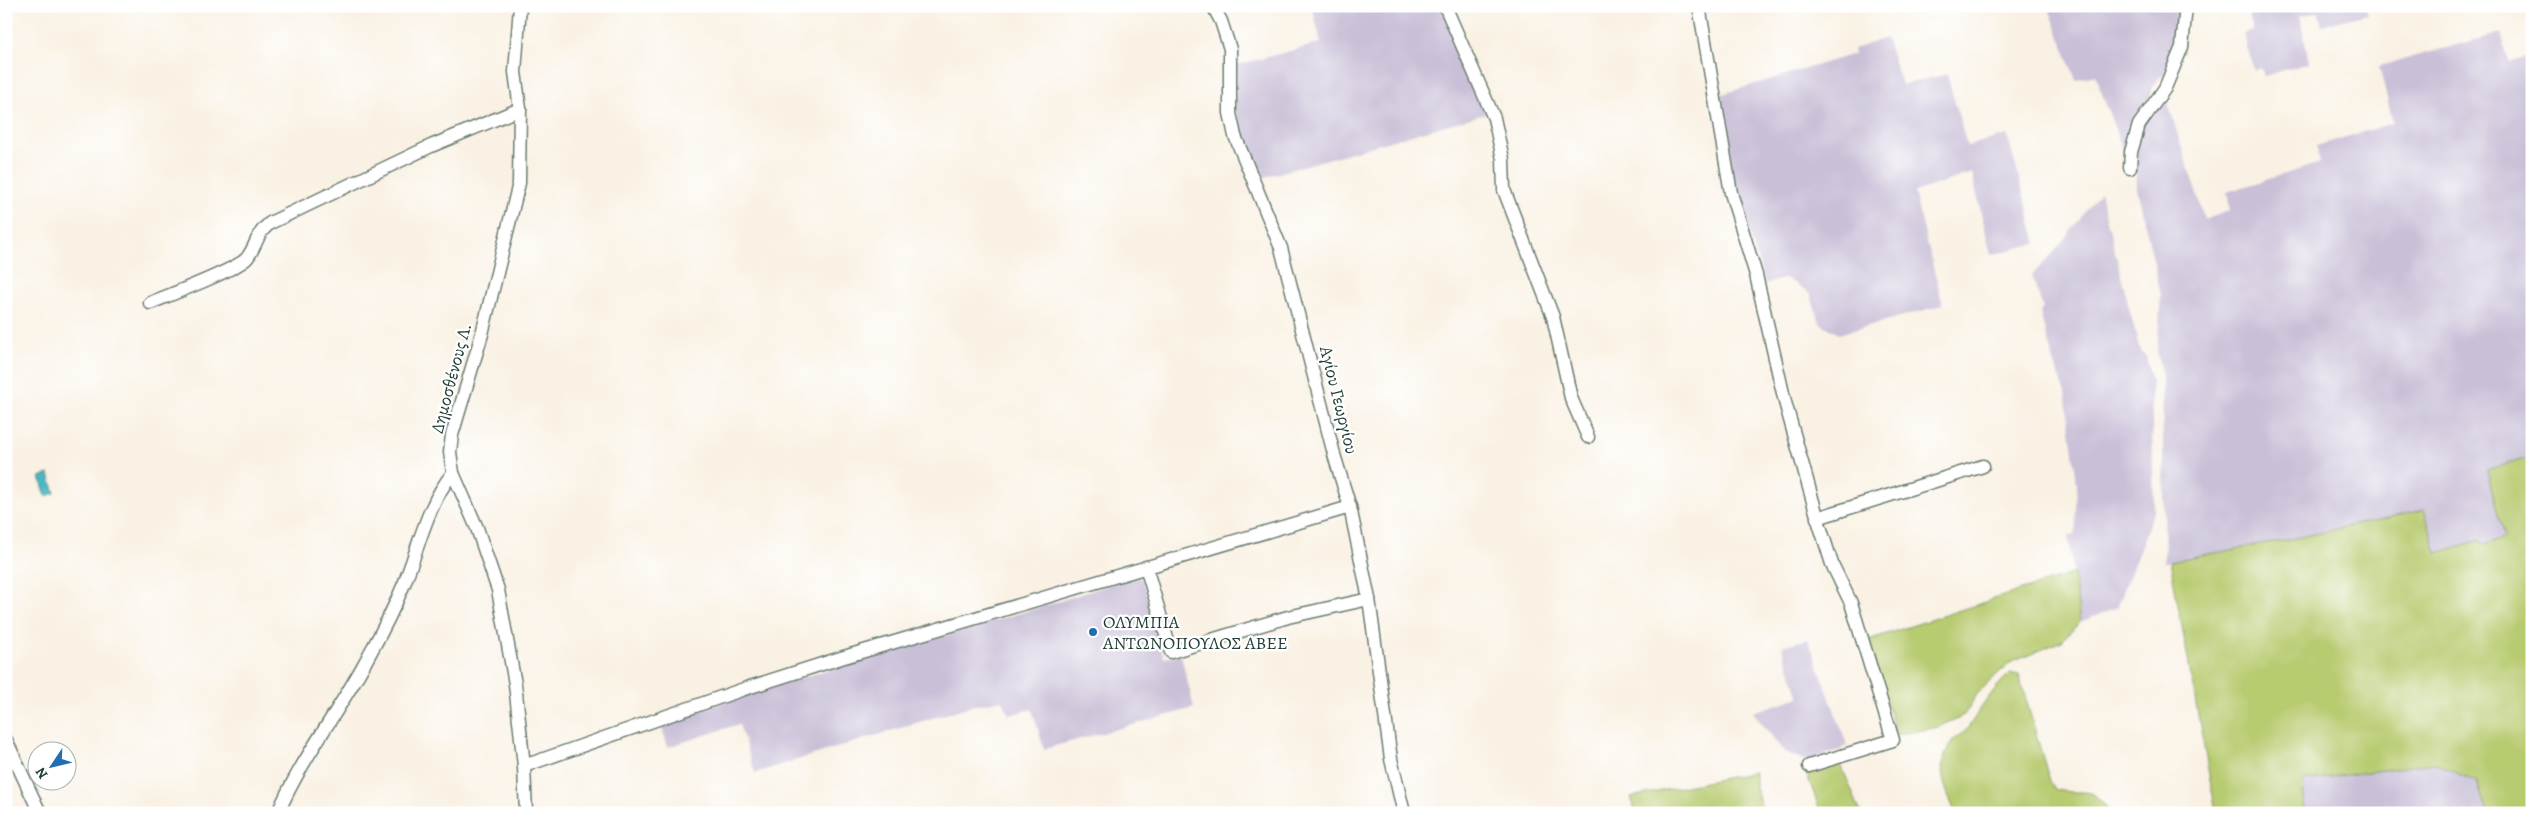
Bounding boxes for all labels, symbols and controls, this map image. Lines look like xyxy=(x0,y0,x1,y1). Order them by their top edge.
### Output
street label: Δημοσθένους Λ. xyxy=(425,320,477,436)
street label: Αγίου Γεωργίου xyxy=(1314,342,1364,457)
place label: ΟΛΥΜΠΙΑ ΑΝΤΩΝΟΠΟΥΛΟΣ ΑΒΕΕ xyxy=(1102,610,1288,655)
marker: ΟΛΥΜΠΙΑ ΑΝΤΩΝΟΠΟΥΛΟΣ ΑΒΕΕ xyxy=(1087,626,1099,638)
north arrow xyxy=(28,742,78,792)
text: N xyxy=(31,764,52,783)

